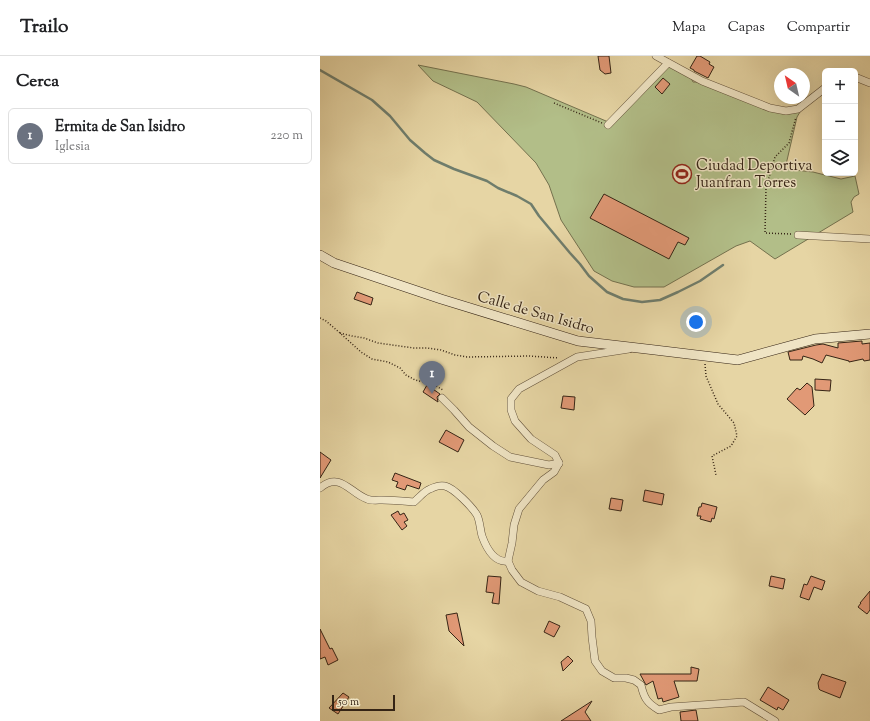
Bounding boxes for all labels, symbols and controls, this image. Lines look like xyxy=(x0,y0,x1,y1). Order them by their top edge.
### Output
text: Trailo xyxy=(20,14,68,41)
text: Mapa xyxy=(672,18,706,38)
text: Capas xyxy=(728,18,765,38)
text: Compartir xyxy=(787,18,850,38)
north arrow xyxy=(774,68,810,104)
map controls xyxy=(822,68,858,176)
button: + xyxy=(822,68,858,104)
text: Cerca xyxy=(16,70,59,94)
button: − xyxy=(822,104,858,140)
text: Ermita de San Isidro xyxy=(55,117,185,138)
text: 1 xyxy=(28,127,32,145)
text: 220 m xyxy=(270,127,303,145)
text: Iglesia xyxy=(55,138,90,156)
button: layers xyxy=(822,140,858,176)
place label: Ciudad Deportiva Juanfran Torres xyxy=(695,156,813,194)
sports icon: Ciudad Deportiva Juanfran Torres xyxy=(671,163,693,185)
street label: Calle de San Isidro xyxy=(475,287,597,340)
your location xyxy=(686,312,706,332)
pin: 1 xyxy=(419,361,445,394)
scale bar xyxy=(332,693,395,712)
text: 50 m xyxy=(338,694,359,710)

